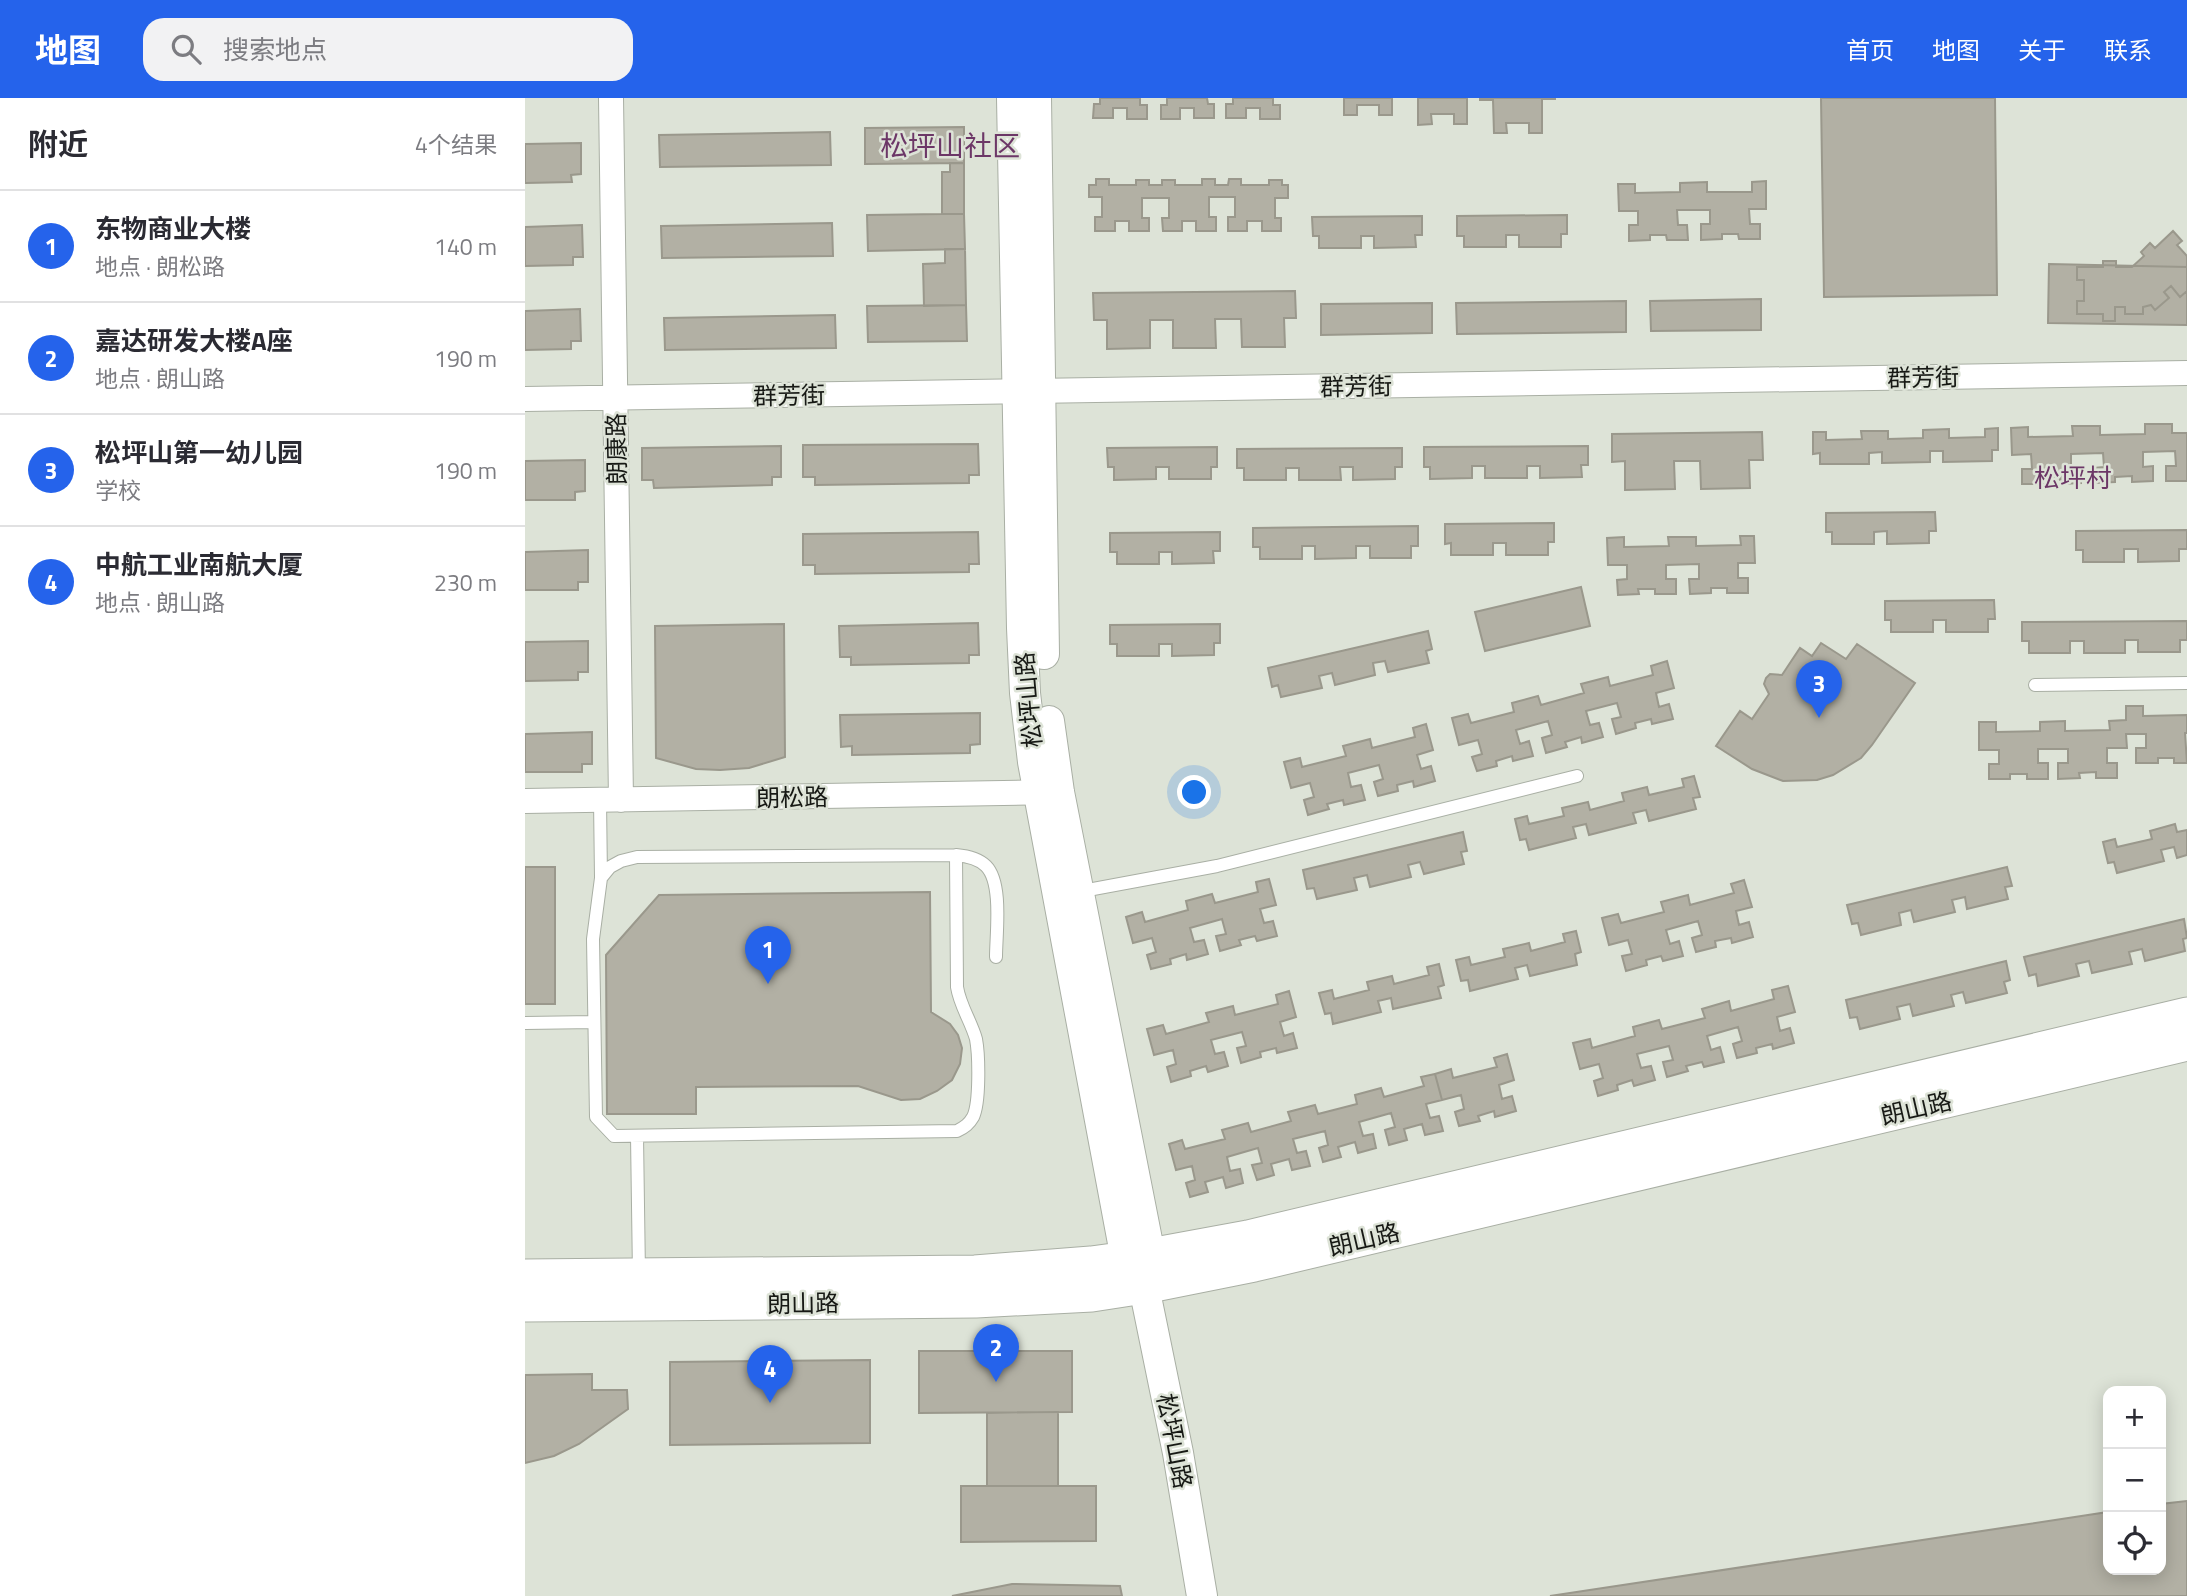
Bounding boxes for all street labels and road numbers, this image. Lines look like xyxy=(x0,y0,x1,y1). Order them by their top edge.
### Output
street label: 群芳街 xyxy=(1887,358,1959,396)
street label: 群芳街 xyxy=(1320,367,1392,405)
street label: 群芳街 xyxy=(753,376,825,414)
street label: 朗康路 xyxy=(597,413,635,485)
street label: 松坪山路 xyxy=(1006,651,1050,749)
street label: 朗松路 xyxy=(756,778,828,816)
street label: 朗山路 xyxy=(1877,1082,1955,1134)
street label: 朗山路 xyxy=(1325,1213,1403,1265)
street label: 朗山路 xyxy=(767,1284,839,1322)
street label: 松坪山路 xyxy=(1148,1390,1202,1492)

